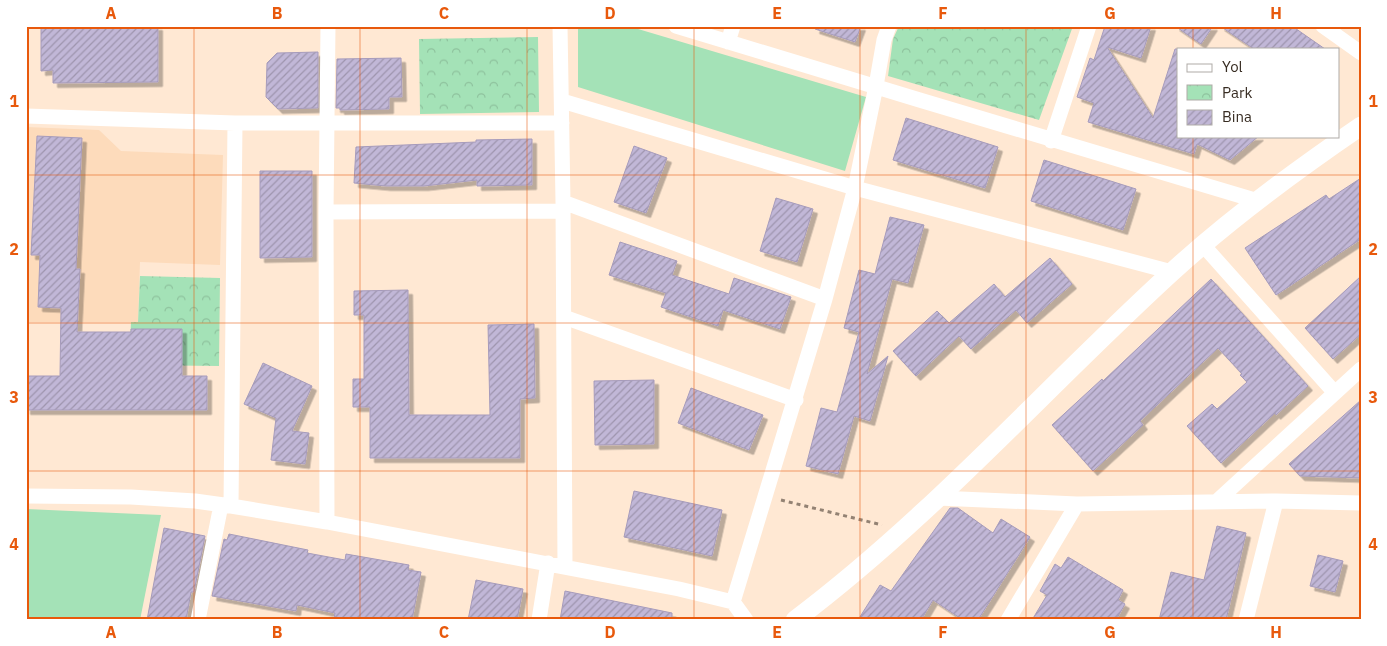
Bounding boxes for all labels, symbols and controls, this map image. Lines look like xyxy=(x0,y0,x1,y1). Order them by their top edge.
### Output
text: A xyxy=(106,3,117,23)
text: B xyxy=(272,3,283,23)
text: C xyxy=(439,3,449,23)
text: D xyxy=(604,3,616,23)
text: E xyxy=(772,3,782,23)
text: F xyxy=(938,3,948,23)
text: G xyxy=(1104,3,1116,23)
text: H xyxy=(1270,3,1282,23)
legend xyxy=(1177,48,1340,138)
text: Yol xyxy=(1222,57,1243,76)
text: Park xyxy=(1222,83,1252,102)
text: 1 xyxy=(9,91,19,111)
text: 1 xyxy=(1368,91,1378,111)
text: Bina xyxy=(1222,107,1252,126)
text: 2 xyxy=(9,239,19,259)
text: 2 xyxy=(1368,239,1378,259)
text: 3 xyxy=(9,387,19,407)
text: 3 xyxy=(1368,387,1378,407)
text: 4 xyxy=(9,534,19,554)
text: 4 xyxy=(1368,534,1378,554)
text: A xyxy=(106,622,117,642)
text: B xyxy=(272,622,283,642)
text: C xyxy=(439,622,449,642)
text: D xyxy=(604,622,616,642)
text: E xyxy=(772,622,782,642)
text: F xyxy=(938,622,948,642)
text: G xyxy=(1104,622,1116,642)
text: H xyxy=(1270,622,1282,642)

